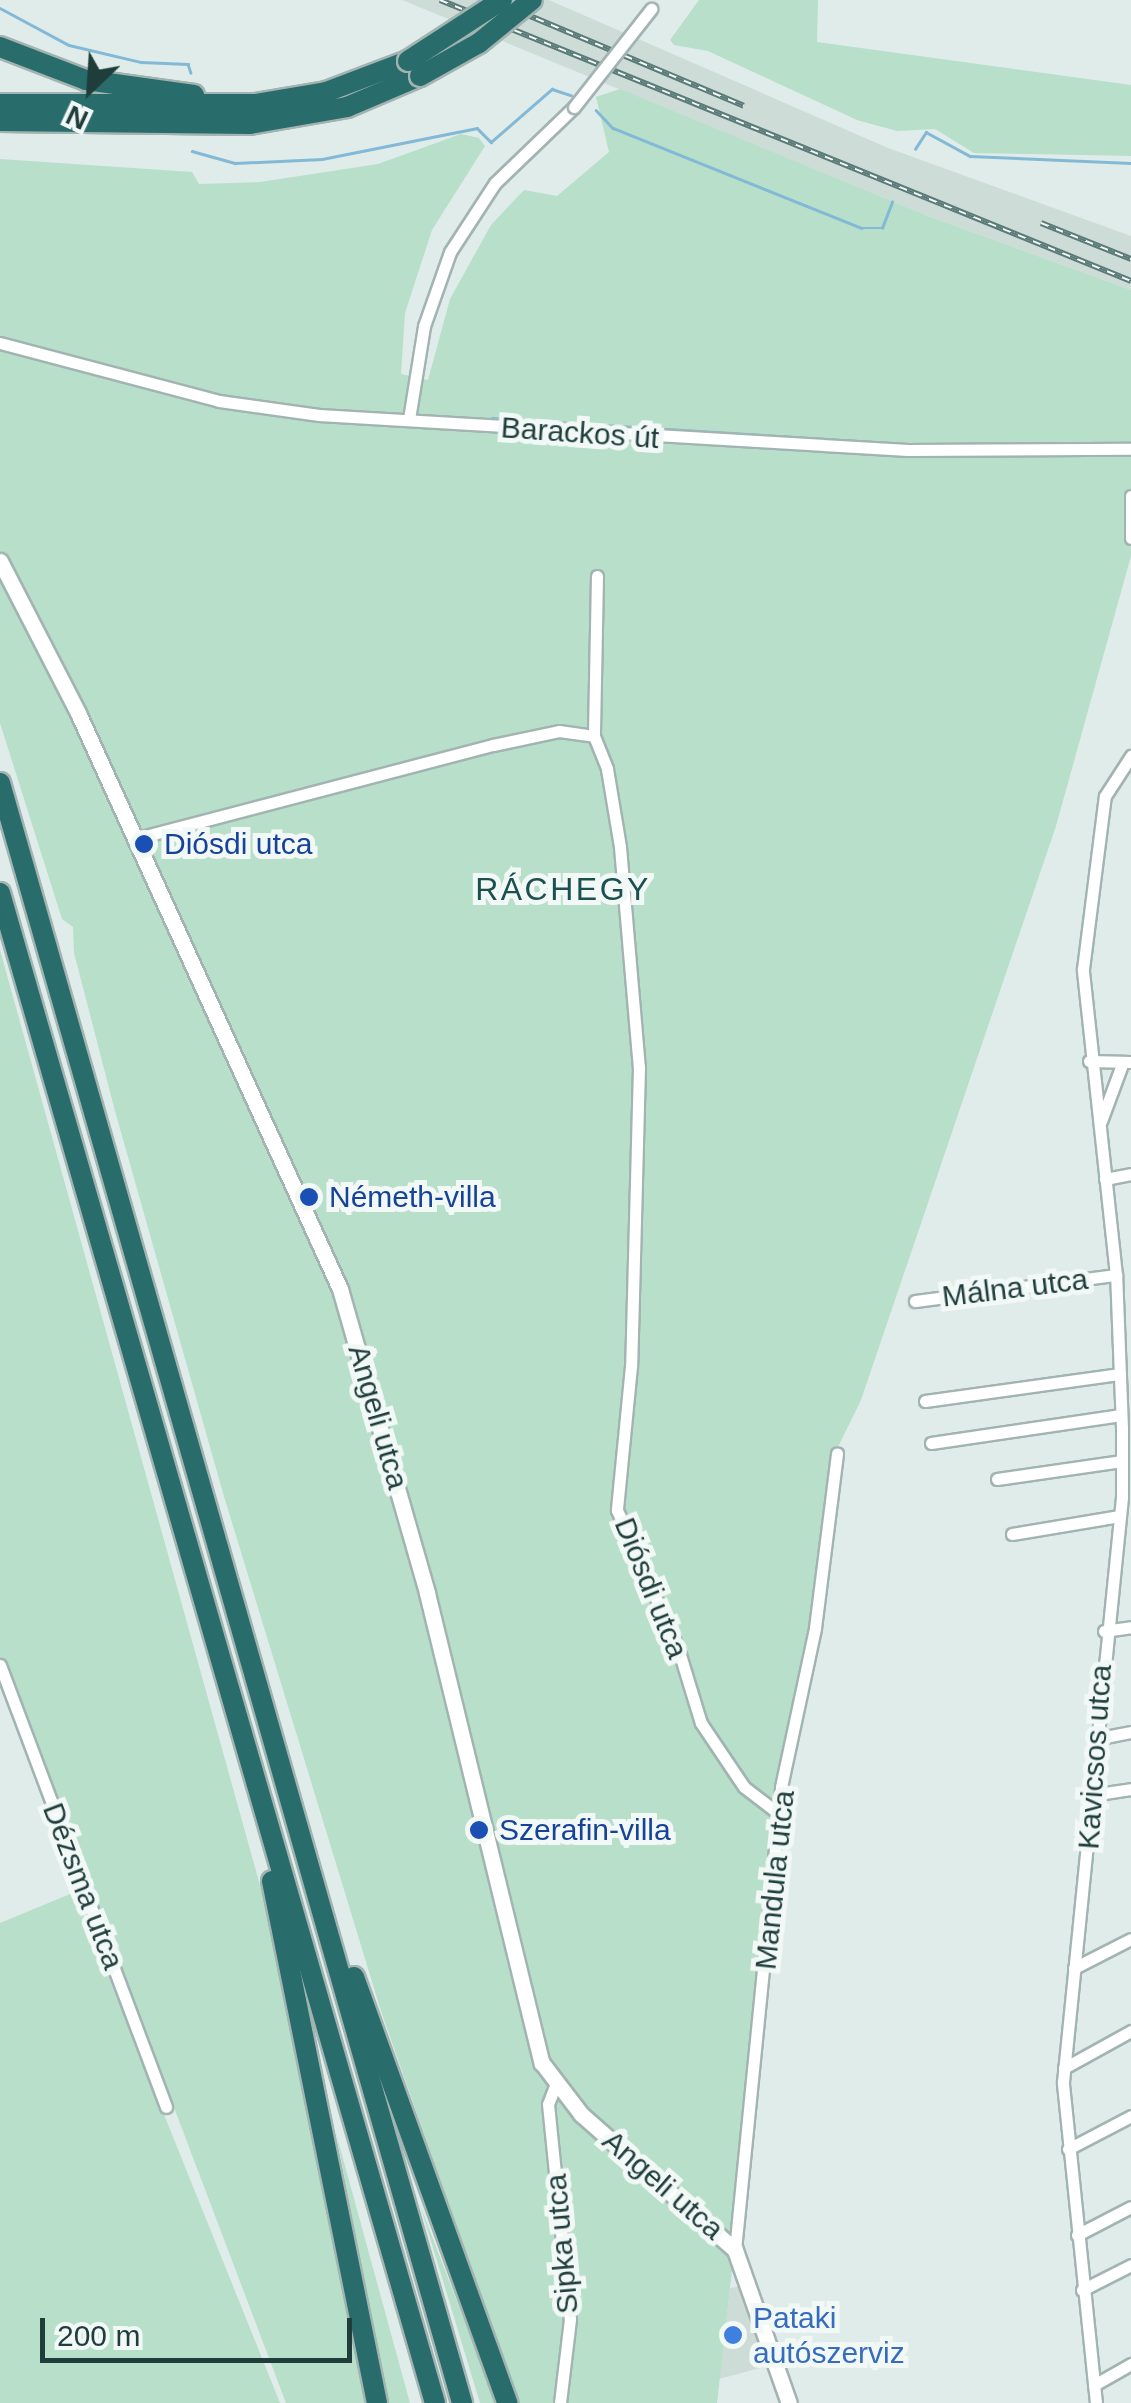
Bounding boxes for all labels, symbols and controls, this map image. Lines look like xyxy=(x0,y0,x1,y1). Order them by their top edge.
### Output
north arrow xyxy=(40,40,140,140)
text: N xyxy=(61,99,93,136)
street label: Barackos út xyxy=(500,410,660,456)
place label: Diósdi utca xyxy=(164,826,312,862)
marker: Diósdi utca xyxy=(133,833,155,855)
district label: RÁCHEGY xyxy=(475,870,651,908)
place label: Németh-villa xyxy=(329,1179,496,1215)
marker: Németh-villa xyxy=(298,1186,320,1208)
street label: Málna utca xyxy=(940,1261,1090,1315)
street label: Angeli utca xyxy=(340,1341,416,1493)
street label: Diósdi utca xyxy=(607,1512,695,1664)
street label: Kavicsos utca xyxy=(1071,1663,1119,1851)
street label: Mandula utca xyxy=(748,1789,802,1971)
street label: Dézsma utca xyxy=(35,1798,131,1974)
place label: Szerafin-villa xyxy=(499,1812,671,1848)
marker: Szerafin-villa xyxy=(468,1819,490,1841)
street label: Angeli utca xyxy=(595,2123,731,2247)
street label: Sipka utca xyxy=(538,2173,586,2315)
scale bar xyxy=(45,2298,358,2360)
place label: Pataki autószerviz xyxy=(753,2300,905,2370)
text: 200 m xyxy=(57,2319,140,2352)
marker: Pataki autószerviz xyxy=(722,2324,744,2346)

